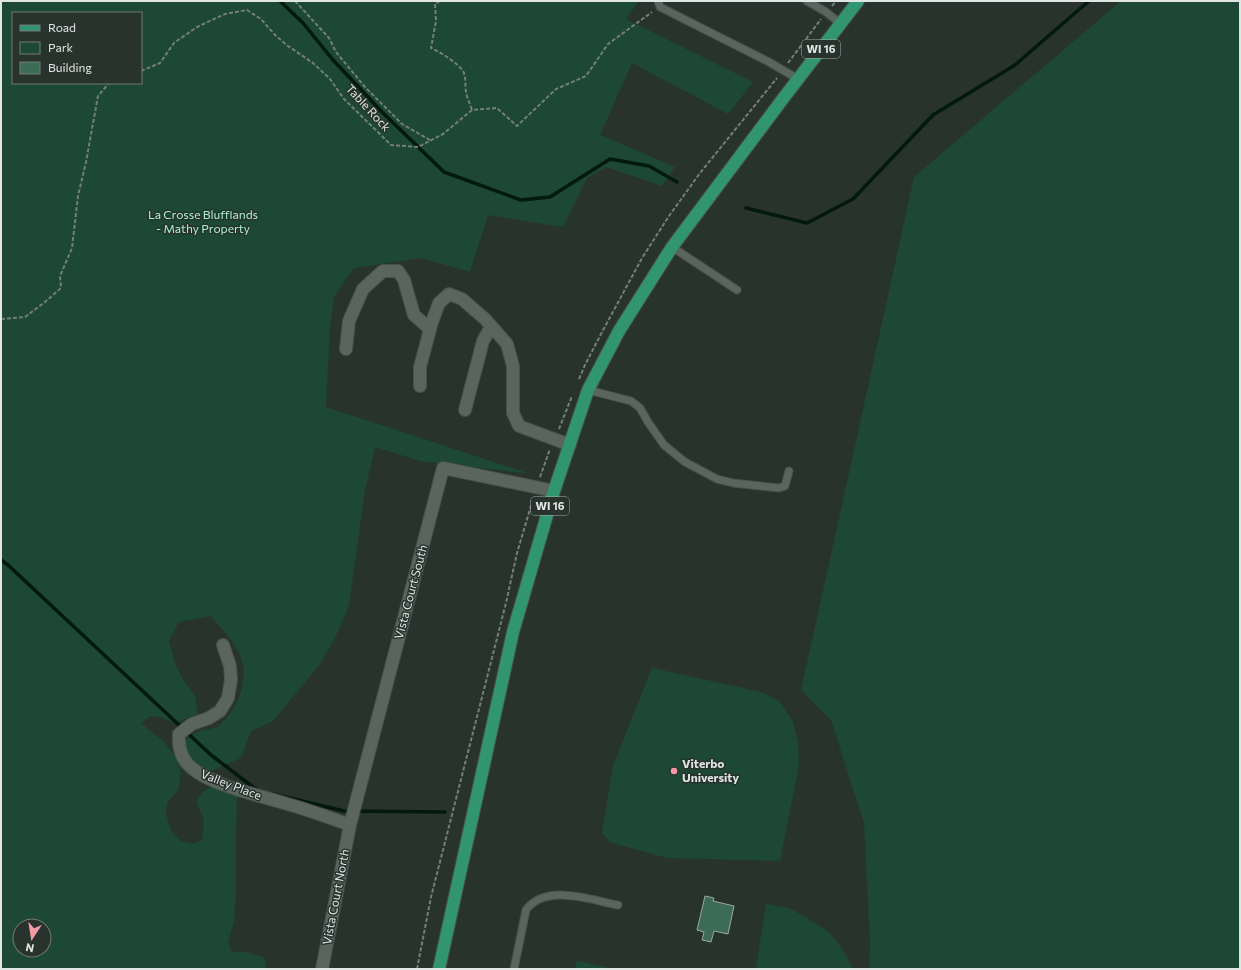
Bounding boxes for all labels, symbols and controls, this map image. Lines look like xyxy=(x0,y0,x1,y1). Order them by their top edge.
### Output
legend xyxy=(12,12,142,84)
text: Road xyxy=(48,20,76,34)
text: Park xyxy=(48,40,74,54)
road number: WI 16 xyxy=(802,40,840,58)
text: Building xyxy=(48,60,92,74)
street label: Table Rock xyxy=(344,81,394,134)
park label: La Crosse Blufflands - Mathy Property xyxy=(148,207,258,235)
road number: WI 16 xyxy=(531,497,569,515)
street label: Vista Court South xyxy=(391,543,429,640)
place label: Viterbo University xyxy=(682,756,739,784)
street label: Valley Place xyxy=(199,766,264,802)
marker: Viterbo University xyxy=(669,766,679,776)
street label: Vista Court North xyxy=(319,848,351,946)
north arrow xyxy=(12,918,52,958)
text: N xyxy=(24,941,35,955)

